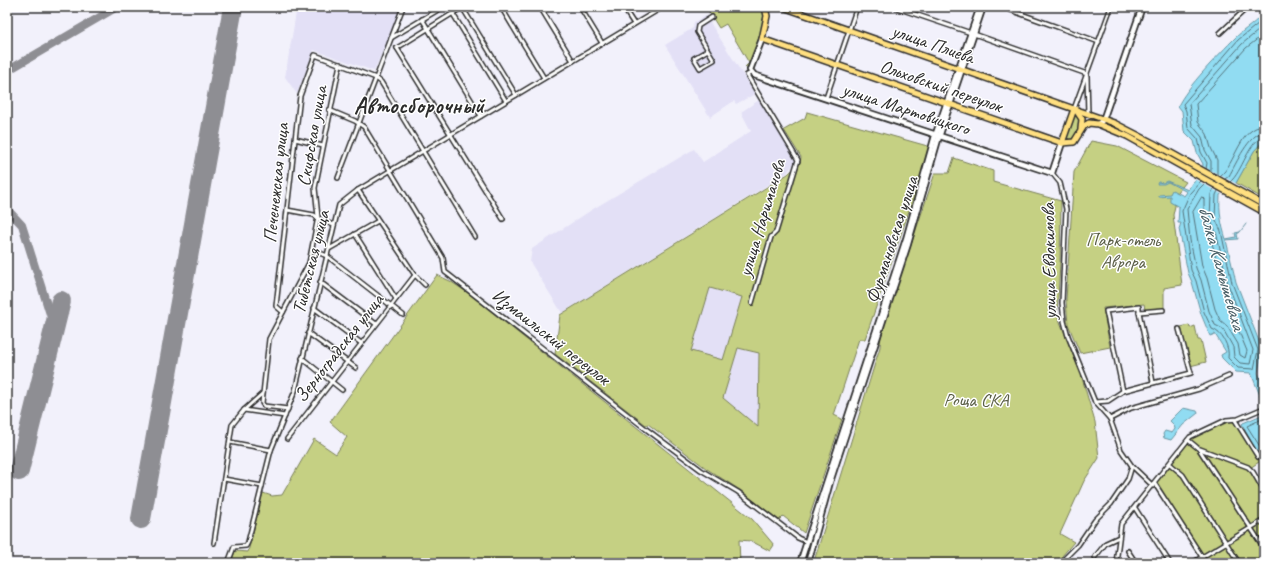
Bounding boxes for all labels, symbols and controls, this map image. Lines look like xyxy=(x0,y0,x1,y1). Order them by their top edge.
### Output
street label: улица Плиева xyxy=(888,18,979,70)
street label: Ольховский переулок xyxy=(877,54,1007,119)
street label: улица Мартовицкого xyxy=(838,77,975,142)
street label: Скифская улица xyxy=(291,82,333,188)
district label: Автосборочный xyxy=(354,91,486,120)
street label: Печенежская улица xyxy=(258,121,294,244)
street label: улица Нариманова xyxy=(733,155,792,280)
street label: Фурмановская улица xyxy=(860,172,924,306)
street label: улица Евдокимова xyxy=(1036,201,1062,321)
water label: балка Камышеваха xyxy=(1192,203,1252,336)
street label: Тибетская улица xyxy=(287,206,336,316)
park label: Парк-отель Аврора xyxy=(1086,228,1161,274)
street label: Измаильский переулок xyxy=(487,283,616,392)
street label: Зерноградская улица xyxy=(289,288,390,407)
park label: Роща СКА xyxy=(943,388,1010,412)

